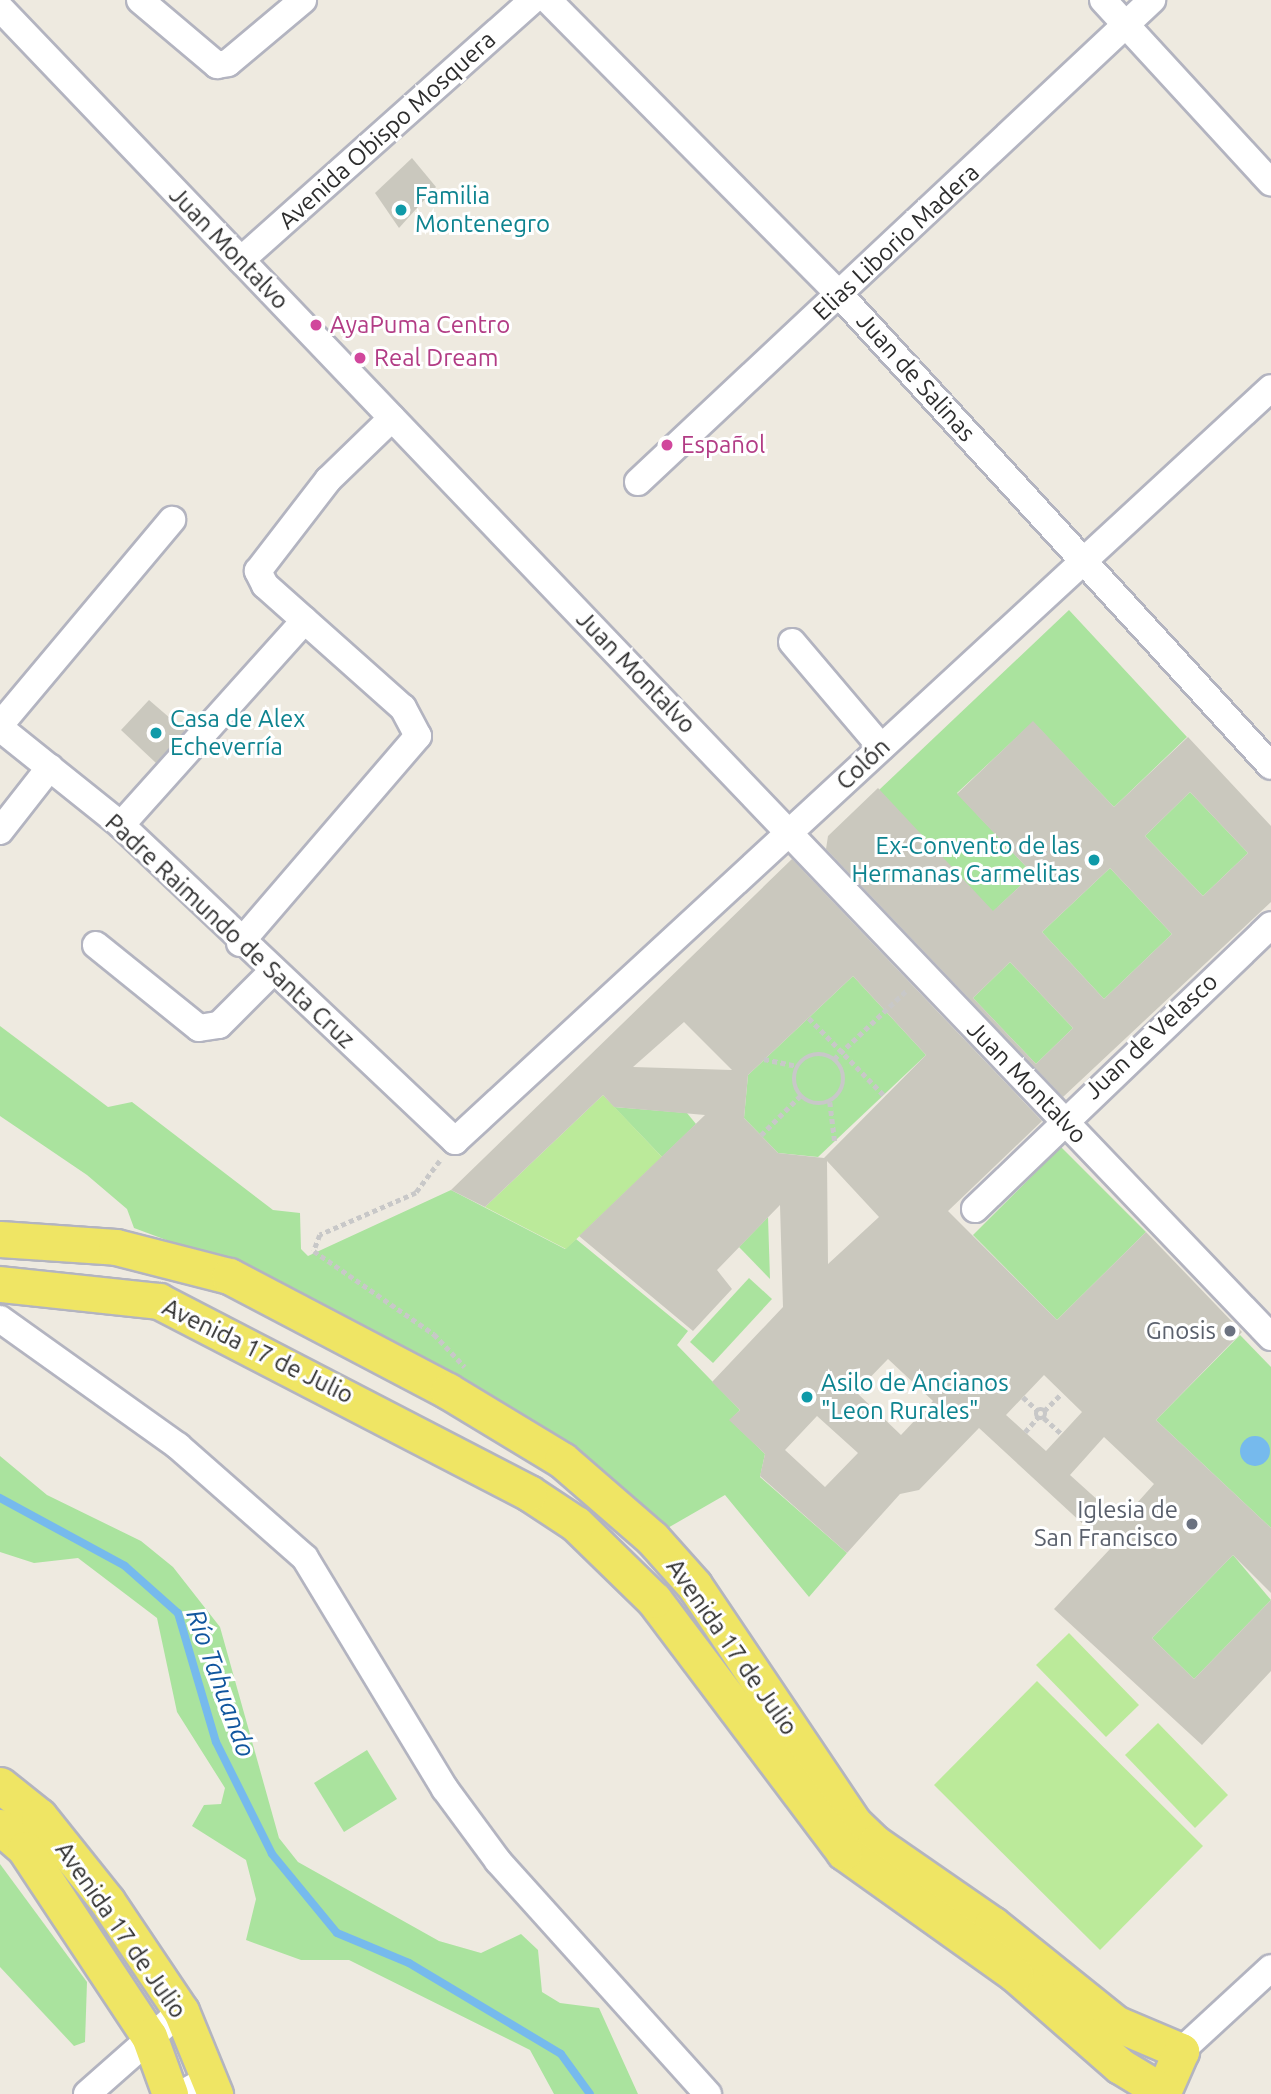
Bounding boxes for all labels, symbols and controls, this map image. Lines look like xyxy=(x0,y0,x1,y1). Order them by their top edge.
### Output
street label: Avenida Obispo Mosquera xyxy=(273,25,501,235)
street label: Elias Liborio Madera xyxy=(807,158,985,326)
street label: Juan Montalvo xyxy=(163,181,295,315)
place label: Familia Montenegro xyxy=(415,182,550,238)
marker: Familia Montenegro xyxy=(393,202,409,218)
street label: Juan de Salinas xyxy=(851,307,981,447)
place label: AyaPuma Centro xyxy=(330,311,510,339)
marker: AyaPuma Centro xyxy=(308,317,324,333)
place label: Real Dream xyxy=(374,344,499,372)
marker: Real Dream xyxy=(352,350,368,366)
place label: Español xyxy=(681,431,765,459)
marker: Español xyxy=(659,437,675,453)
street label: Juan Montalvo xyxy=(570,605,702,739)
place label: Casa de Alex Echeverría xyxy=(170,705,305,761)
marker: Casa de Alex Echeverría xyxy=(148,725,164,741)
street label: Colón xyxy=(830,732,896,796)
street label: Padre Raimundo de Santa Cruz xyxy=(99,808,361,1054)
place label: Ex-Convento de las Hermanas Carmelitas xyxy=(852,832,1080,888)
marker: Ex-Convento de las Hermanas Carmelitas xyxy=(1086,852,1102,868)
street label: Juan de Velasco xyxy=(1078,967,1224,1105)
street label: Juan Montalvo xyxy=(961,1015,1093,1149)
street label: Avenida 17 de Julio xyxy=(158,1292,358,1410)
place label: Gnosis xyxy=(1146,1317,1216,1345)
marker: Gnosis xyxy=(1222,1323,1238,1339)
place label: Asilo de Ancianos "Leon Rurales" xyxy=(821,1369,1009,1425)
marker: Asilo de Ancianos "Leon Rurales" xyxy=(799,1389,815,1405)
place label: Iglesia de San Francisco xyxy=(1034,1496,1178,1552)
marker: Iglesia de San Francisco xyxy=(1184,1516,1200,1532)
street label: Avenida 17 de Julio xyxy=(660,1553,804,1741)
water label: Río Tahuando xyxy=(180,1605,262,1761)
street label: Avenida 17 de Julio xyxy=(49,1836,193,2024)

